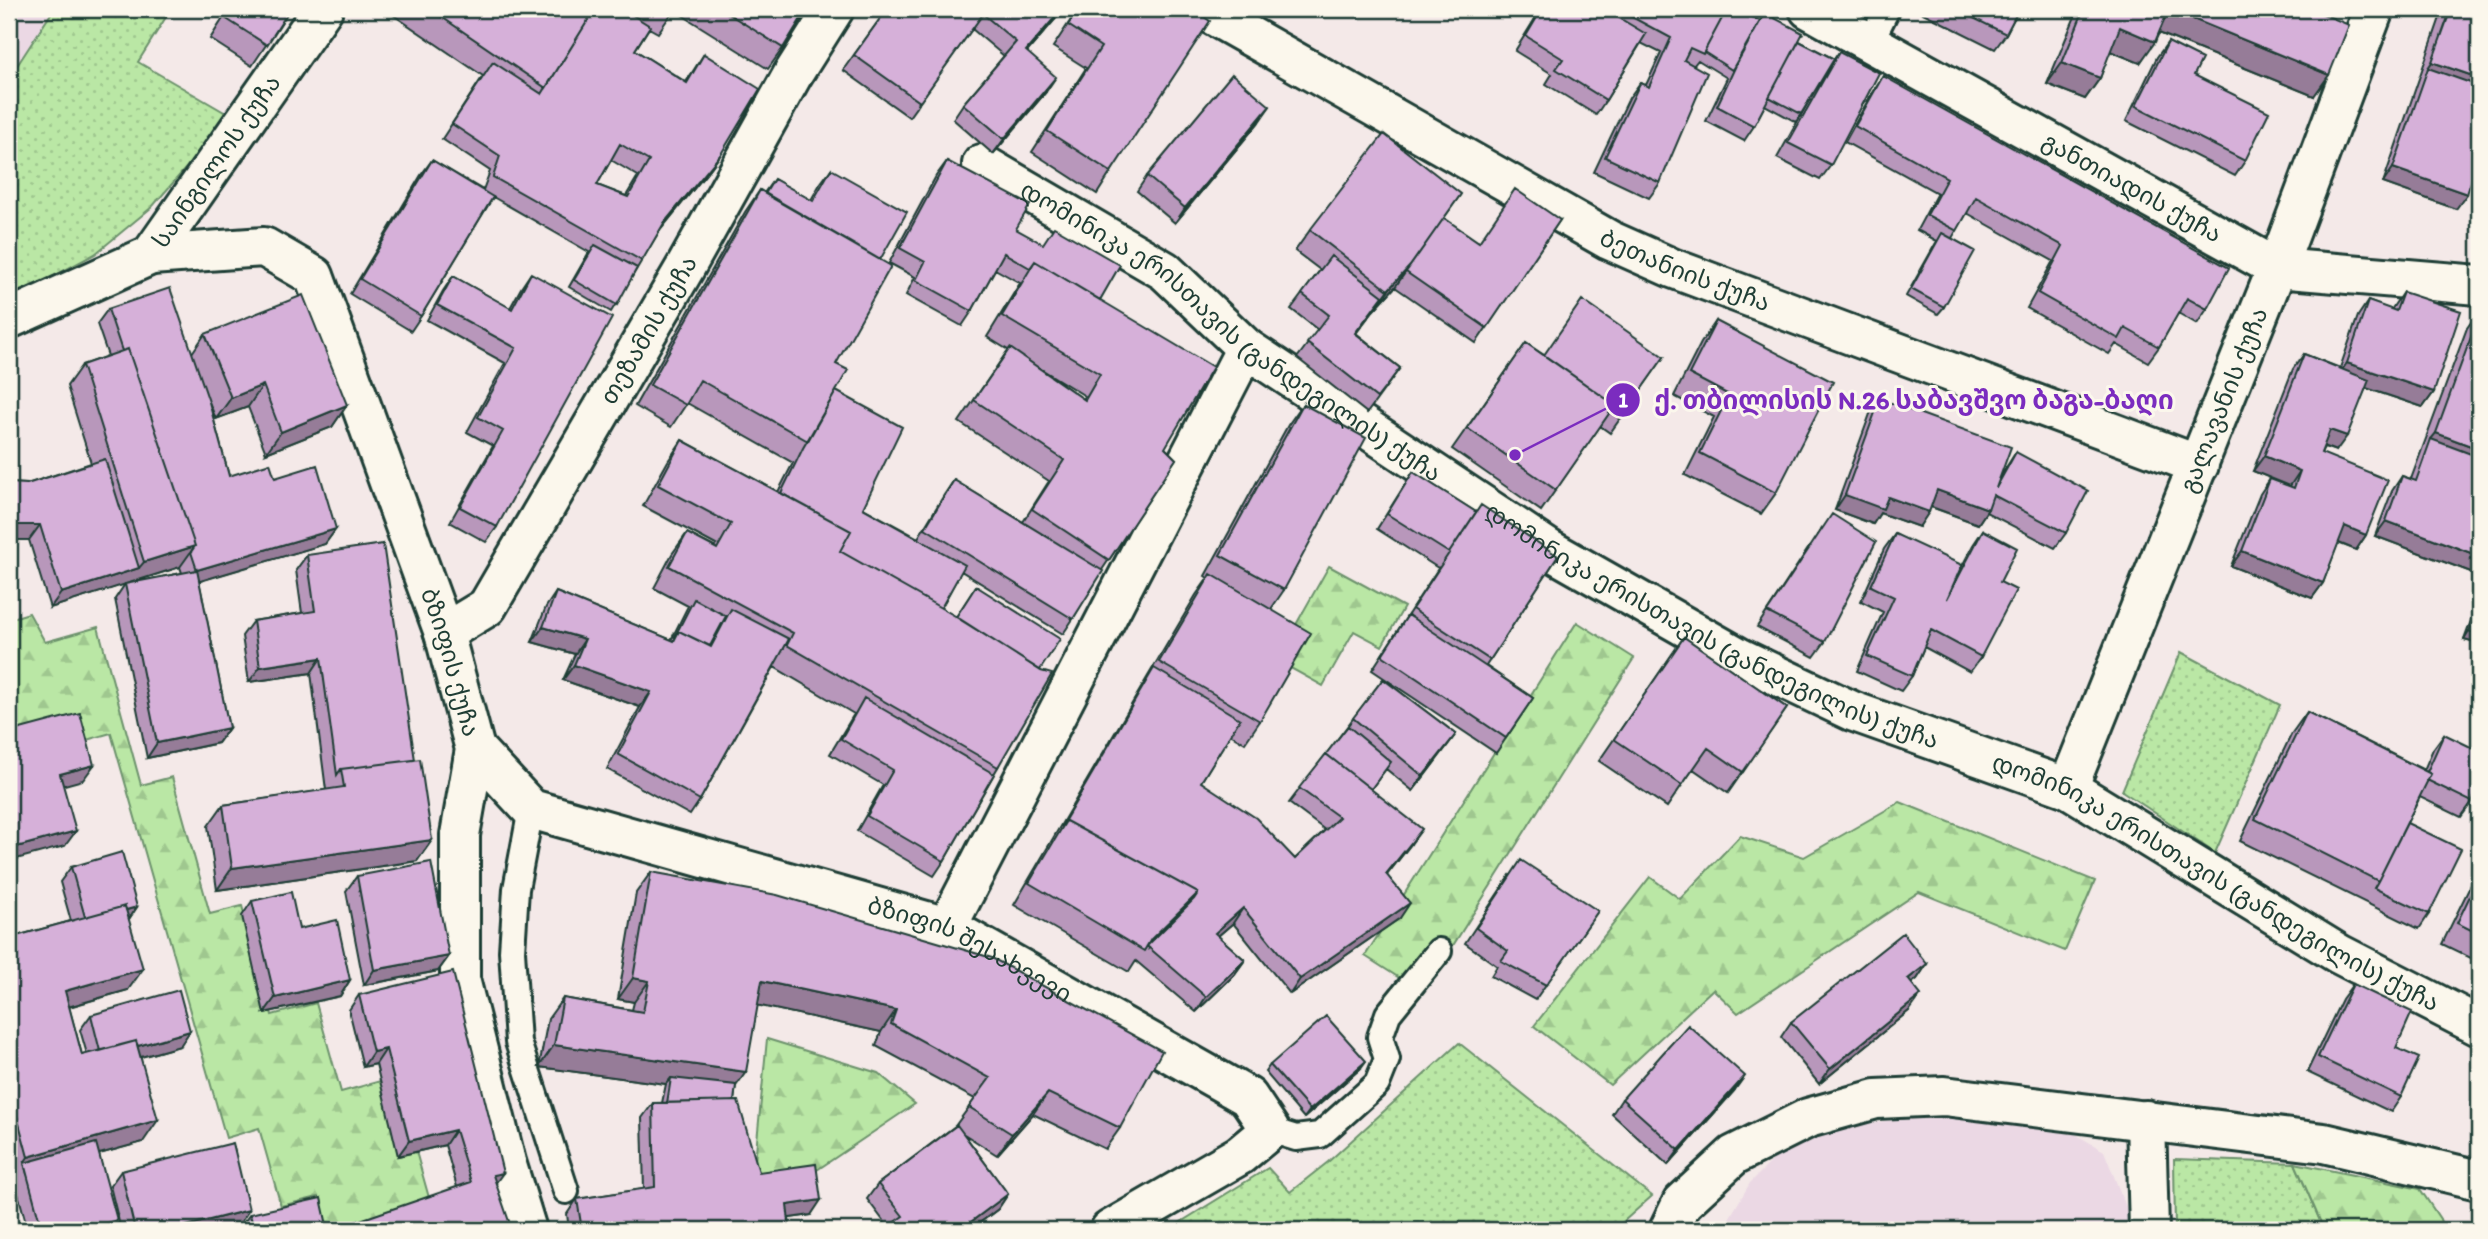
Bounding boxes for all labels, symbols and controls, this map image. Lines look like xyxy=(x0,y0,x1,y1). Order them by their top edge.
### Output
street label: საინგილოს ქუჩა xyxy=(146,69,287,253)
street label: განთიადის ქუჩა xyxy=(2037,126,2227,249)
street label: დომინიკა ერისთავის (განდეგილის) ქუჩა xyxy=(1015,175,1447,488)
street label: ბეთანიის ქუჩა xyxy=(1595,223,1774,317)
street label: თეზამის ქუჩა xyxy=(594,250,703,409)
street label: გალავანის ქუჩა xyxy=(2173,303,2274,497)
callout: ქ. თბილისის N.26 საბავშვო ბაგა-ბაღი xyxy=(1606,376,2188,423)
text: ქ. თბილისის N.26 საბავშვო ბაგა-ბაღი xyxy=(1654,384,2174,416)
text: 1 xyxy=(1618,387,1628,412)
street label: დომინიკა ერისთავის (განდეგილის) ქუჩა xyxy=(1480,496,1943,755)
street label: ბზიფის ქუჩა xyxy=(415,584,486,740)
street label: დომინიკა ერისთავის (განდეგილის) ქუჩა xyxy=(1988,747,2444,1017)
street label: ბზიფის შესახვევი xyxy=(864,890,1077,1008)

